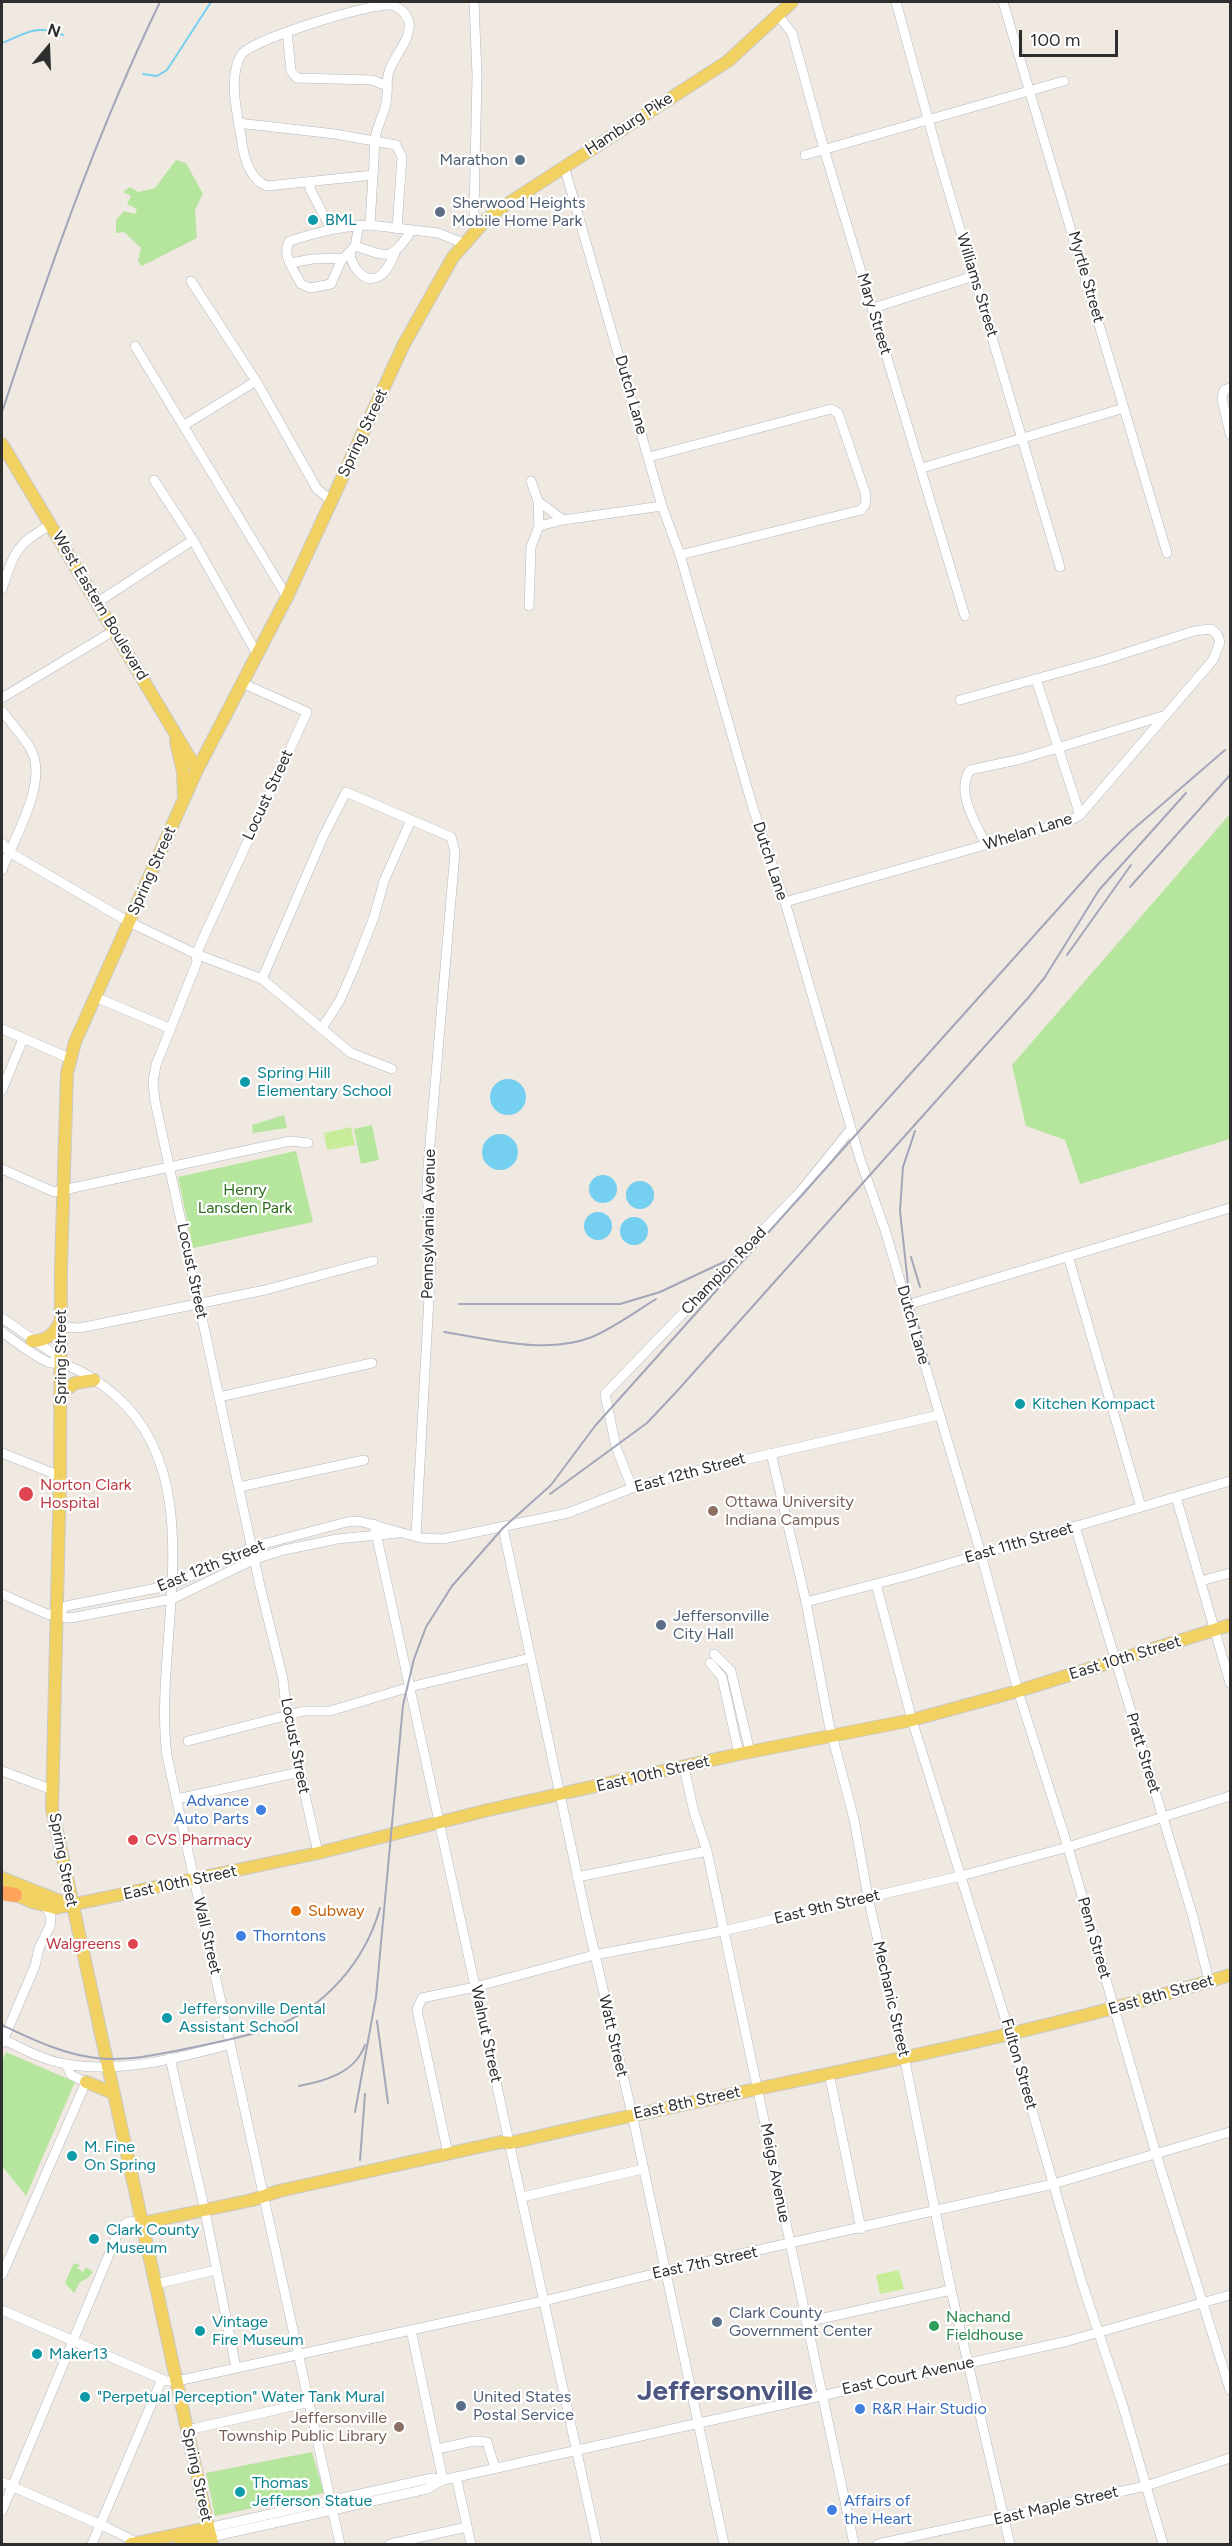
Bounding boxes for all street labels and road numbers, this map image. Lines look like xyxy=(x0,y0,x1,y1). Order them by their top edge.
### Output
street label: Hamburg Pike xyxy=(582,89,676,159)
street label: Myrtle Street xyxy=(1064,229,1108,325)
street label: Williams Street xyxy=(952,231,1002,339)
street label: Mary Street xyxy=(853,271,895,357)
street label: Dutch Lane xyxy=(611,353,651,437)
street label: Spring Street xyxy=(334,386,392,480)
street label: West Eastern Boulevard xyxy=(48,528,152,684)
street label: Locust Street xyxy=(239,747,297,843)
street label: Whelan Lane xyxy=(981,809,1075,855)
street label: Dutch Lane xyxy=(748,819,792,903)
street label: Spring Street xyxy=(124,823,180,919)
street label: Pennsylvania Avenue xyxy=(418,1149,440,1299)
street label: Locust Street xyxy=(172,1221,212,1321)
street label: Champion Road xyxy=(677,1223,771,1319)
street label: Dutch Lane xyxy=(893,1283,933,1367)
street label: Spring Street xyxy=(51,1309,71,1405)
street label: East 12th Street xyxy=(632,1449,748,1497)
street label: East 11th Street xyxy=(963,1518,1075,1568)
street label: East 12th Street xyxy=(154,1536,268,1596)
street label: East 10th Street xyxy=(1067,1632,1183,1684)
street label: Locust Street xyxy=(276,1696,314,1796)
street label: Pratt Street xyxy=(1122,1710,1164,1796)
street label: East 10th Street xyxy=(594,1752,712,1796)
street label: Spring Street xyxy=(44,1811,82,1909)
street label: East 10th Street xyxy=(121,1862,239,1904)
street label: East 9th Street xyxy=(772,1886,882,1928)
street label: Penn Street xyxy=(1073,1895,1115,1981)
street label: Wall Street xyxy=(189,1896,225,1976)
street label: Mechanic Street xyxy=(868,1939,914,2059)
street label: East 8th Street xyxy=(1106,1971,1216,2019)
street label: Walnut Street xyxy=(466,1984,506,2084)
street label: Watt Street xyxy=(594,1993,632,2079)
street label: Fulton Street xyxy=(997,2016,1041,2112)
street label: East 8th Street xyxy=(632,2082,742,2124)
street label: Meigs Avenue xyxy=(756,2122,794,2224)
street label: East 7th Street xyxy=(650,2242,760,2284)
street label: East Court Avenue xyxy=(840,2353,976,2399)
street label: Spring Street xyxy=(178,2426,216,2524)
street label: East Maple Street xyxy=(992,2482,1120,2530)

